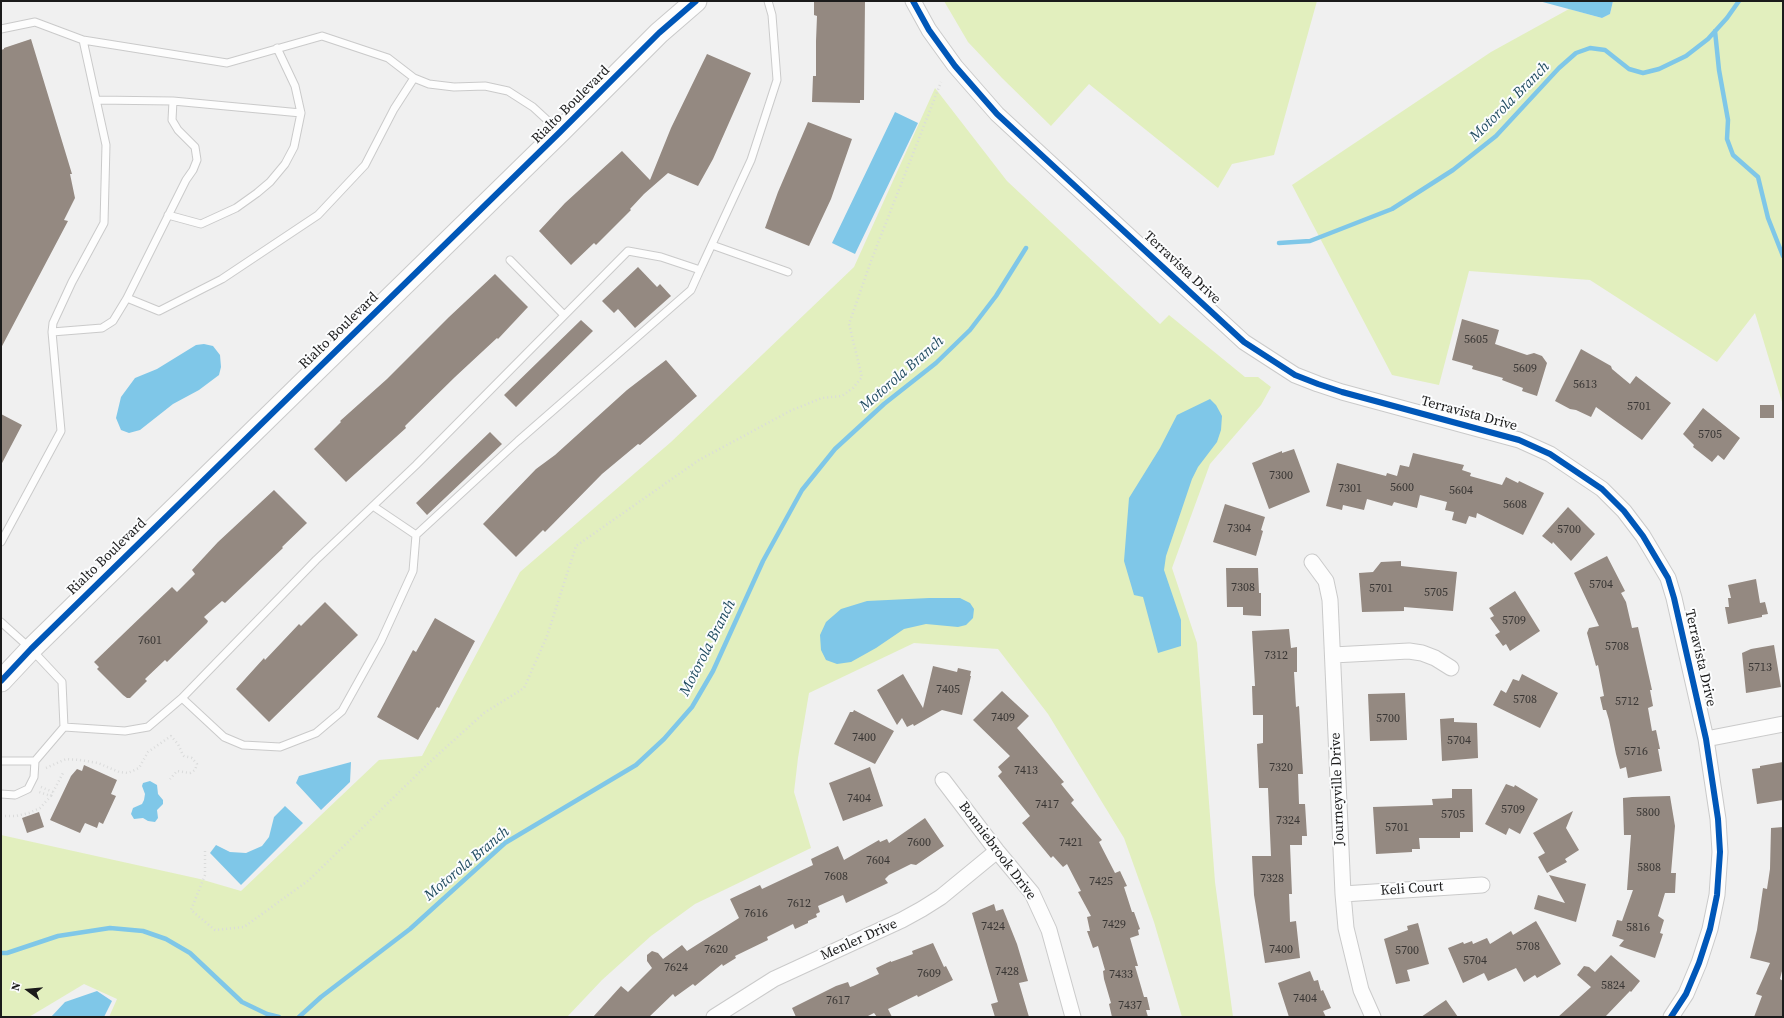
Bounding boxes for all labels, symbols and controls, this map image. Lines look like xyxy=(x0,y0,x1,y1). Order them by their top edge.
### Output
water label: Motorola Branch xyxy=(1466,58,1554,146)
street label: Rialto Boulevard xyxy=(529,63,613,147)
street label: Terravista Drive xyxy=(1140,228,1224,308)
street label: Rialto Boulevard xyxy=(296,289,382,373)
water label: Motorola Branch xyxy=(856,333,948,415)
house number: 5605 xyxy=(1464,333,1488,347)
house number: 5609 xyxy=(1513,362,1537,376)
house number: 5613 xyxy=(1573,378,1597,392)
street label: Terravista Drive xyxy=(1419,393,1519,435)
house number: 5701 xyxy=(1627,400,1651,414)
house number: 5705 xyxy=(1698,428,1722,442)
house number: 7300 xyxy=(1269,469,1293,483)
house number: 5600 xyxy=(1390,481,1414,495)
house number: 7301 xyxy=(1338,482,1362,496)
house number: 5604 xyxy=(1449,484,1473,498)
house number: 5608 xyxy=(1503,498,1527,512)
street label: Rialto Boulevard xyxy=(64,515,150,599)
house number: 7304 xyxy=(1227,522,1251,536)
house number: 5700 xyxy=(1557,523,1581,537)
house number: 5704 xyxy=(1589,578,1613,592)
house number: 7308 xyxy=(1231,581,1255,595)
house number: 5701 xyxy=(1369,582,1393,596)
house number: 5705 xyxy=(1424,586,1448,600)
water label: Motorola Branch xyxy=(676,597,740,699)
street label: Terravista Drive xyxy=(1681,608,1719,708)
house number: 5709 xyxy=(1502,614,1526,628)
house number: 7601 xyxy=(138,634,162,648)
house number: 5708 xyxy=(1605,640,1629,654)
house number: 7312 xyxy=(1264,649,1288,663)
house number: 5713 xyxy=(1748,661,1772,675)
house number: 7405 xyxy=(936,683,960,697)
house number: 5708 xyxy=(1513,693,1537,707)
house number: 5712 xyxy=(1615,695,1639,709)
house number: 7409 xyxy=(991,711,1015,725)
house number: 5700 xyxy=(1376,712,1400,726)
house number: 7400 xyxy=(852,731,876,745)
street label: Journeyville Drive xyxy=(1328,732,1348,846)
house number: 5704 xyxy=(1447,734,1471,748)
house number: 5716 xyxy=(1624,745,1648,759)
house number: 7320 xyxy=(1269,761,1293,775)
house number: 7413 xyxy=(1014,764,1038,778)
house number: 7404 xyxy=(847,792,871,806)
house number: 7417 xyxy=(1035,798,1059,812)
street label: Bonniebrook Drive xyxy=(955,799,1039,903)
house number: 5709 xyxy=(1501,803,1525,817)
house number: 5800 xyxy=(1636,806,1660,820)
house number: 5705 xyxy=(1441,808,1465,822)
house number: 7324 xyxy=(1276,814,1300,828)
house number: 5701 xyxy=(1385,821,1409,835)
water label: Motorola Branch xyxy=(421,823,513,905)
house number: 7600 xyxy=(907,836,931,850)
house number: 7421 xyxy=(1059,836,1083,850)
house number: 7604 xyxy=(866,854,890,868)
house number: 5808 xyxy=(1637,861,1661,875)
house number: 7608 xyxy=(824,870,848,884)
house number: 7328 xyxy=(1260,872,1284,886)
house number: 7425 xyxy=(1089,875,1113,889)
street label: Keli Court xyxy=(1380,878,1444,900)
house number: 7612 xyxy=(787,897,811,911)
house number: 7616 xyxy=(744,907,768,921)
street label: Menler Drive xyxy=(818,916,900,964)
house number: 7429 xyxy=(1102,918,1126,932)
house number: 7424 xyxy=(981,920,1005,934)
house number: 5816 xyxy=(1626,921,1650,935)
house number: 5708 xyxy=(1516,940,1540,954)
house number: 7620 xyxy=(704,943,728,957)
house number: 7400 xyxy=(1269,943,1293,957)
house number: 5700 xyxy=(1395,944,1419,958)
house number: 5704 xyxy=(1463,954,1487,968)
house number: 7624 xyxy=(664,961,688,975)
house number: 7428 xyxy=(995,965,1019,979)
house number: 7609 xyxy=(917,967,941,981)
house number: 7433 xyxy=(1109,968,1133,982)
north arrow xyxy=(8,970,48,1010)
house number: 5824 xyxy=(1601,979,1625,993)
text: N xyxy=(8,981,24,992)
house number: 7404 xyxy=(1293,992,1317,1006)
house number: 7617 xyxy=(826,994,850,1008)
house number: 7437 xyxy=(1118,999,1142,1013)

